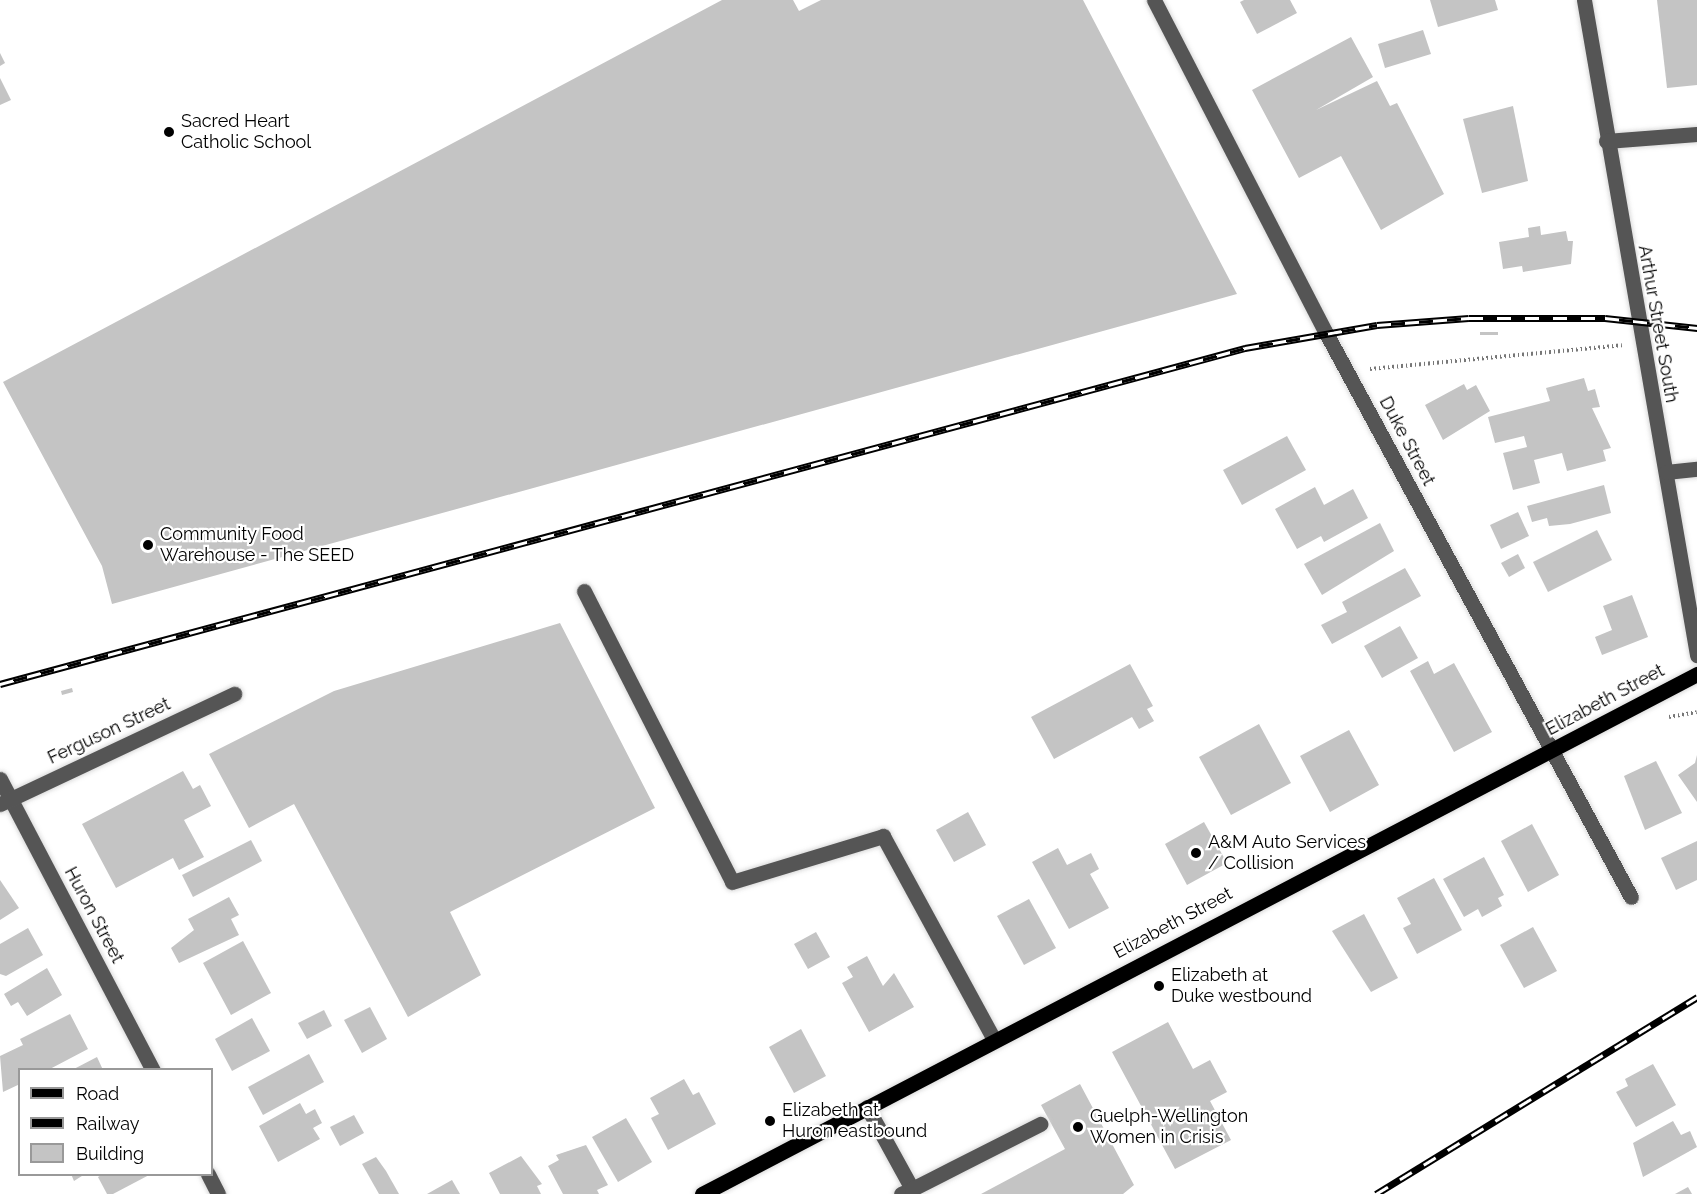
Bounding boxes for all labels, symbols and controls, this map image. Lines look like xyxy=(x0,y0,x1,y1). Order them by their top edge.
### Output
place label: Sacred Heart Catholic School xyxy=(181,111,311,154)
marker: Sacred Heart Catholic School xyxy=(162,125,176,139)
street label: Arthur Street South xyxy=(1633,243,1683,405)
street label: Duke Street xyxy=(1375,393,1439,489)
place label: Community Food Warehouse - The SEED xyxy=(160,524,355,566)
marker: Community Food Warehouse - The SEED xyxy=(141,538,155,552)
street label: Elizabeth Street xyxy=(1542,660,1668,740)
street label: Ferguson Street xyxy=(44,693,174,769)
place label: A&M Auto Services / Collision xyxy=(1208,832,1367,874)
marker: A&M Auto Services / Collision xyxy=(1189,846,1203,860)
street label: Huron Street xyxy=(60,863,128,967)
street label: Elizabeth Street xyxy=(1110,883,1236,963)
place label: Elizabeth at Duke westbound xyxy=(1171,965,1313,1008)
marker: Elizabeth at Duke westbound xyxy=(1152,979,1166,993)
legend xyxy=(18,1068,213,1176)
text: Road xyxy=(76,1083,119,1104)
place label: Elizabeth at Huron eastbound xyxy=(782,1100,927,1142)
place label: Guelph-Wellington Women in Crisis xyxy=(1090,1106,1248,1148)
text: Railway xyxy=(76,1113,140,1134)
marker: Elizabeth at Huron eastbound xyxy=(763,1114,777,1128)
marker: Guelph-Wellington Women in Crisis xyxy=(1071,1120,1085,1134)
text: Building xyxy=(76,1143,144,1164)

